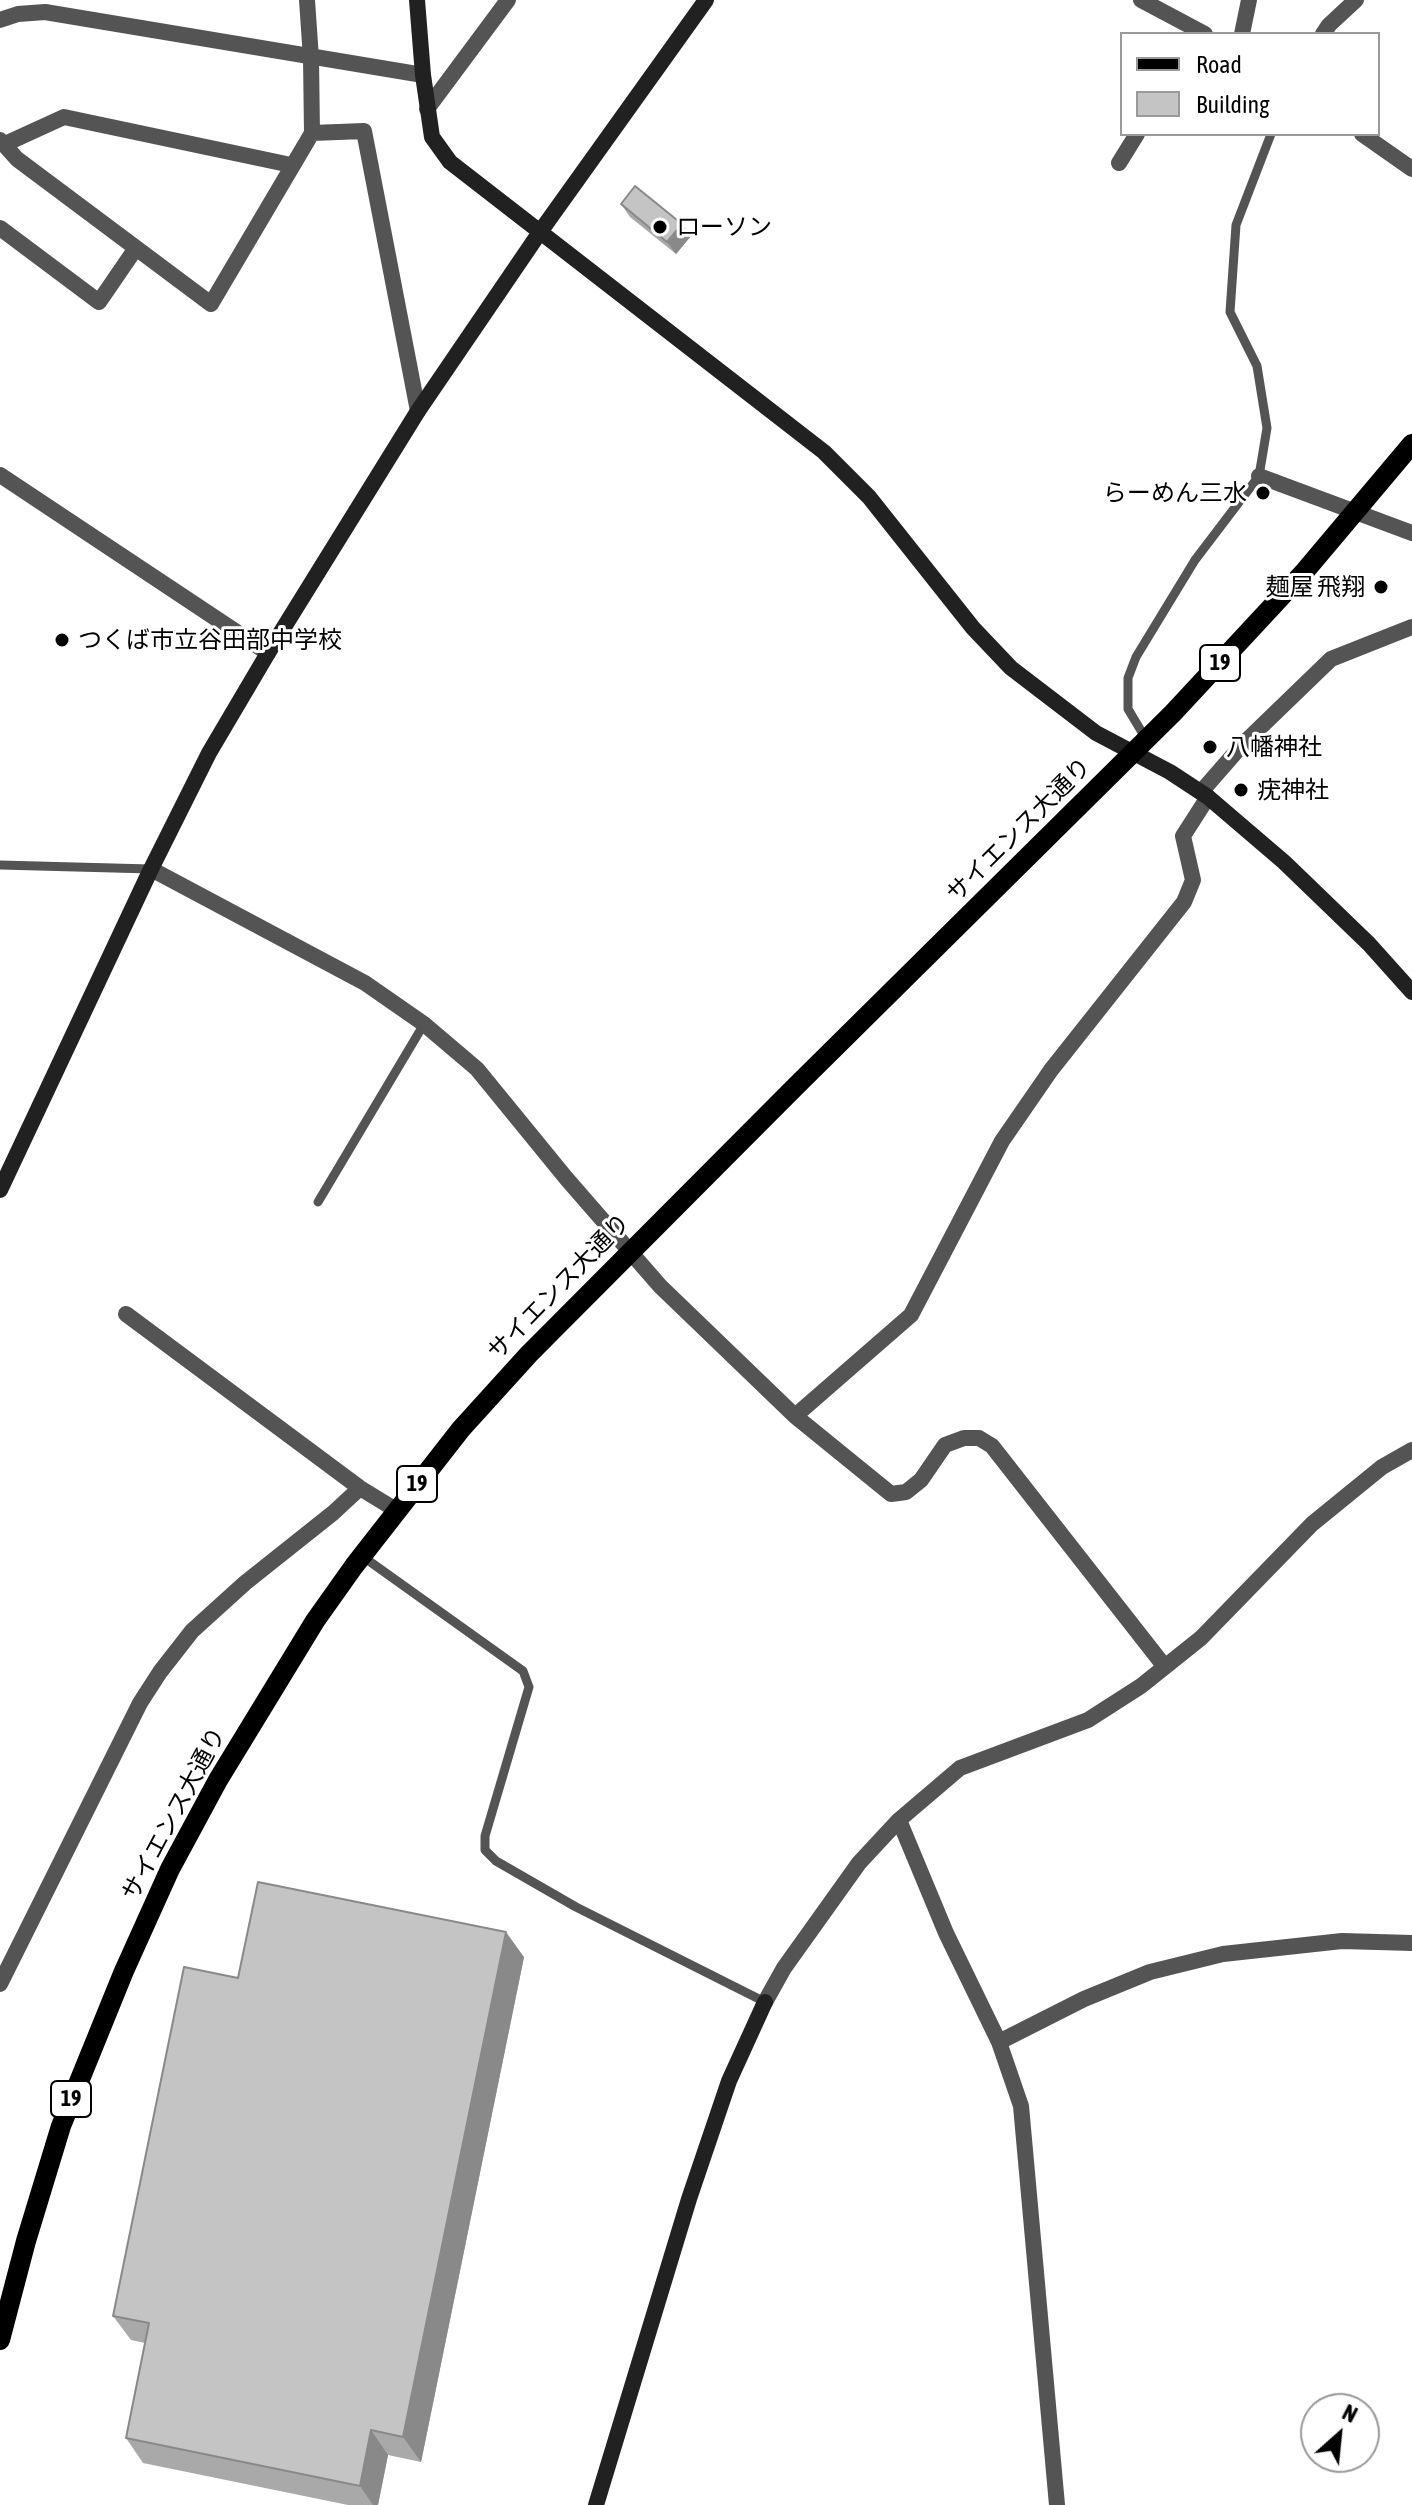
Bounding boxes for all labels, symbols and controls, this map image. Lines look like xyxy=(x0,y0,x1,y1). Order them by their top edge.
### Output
legend xyxy=(1120,32,1380,136)
text: Road xyxy=(1196,51,1242,78)
text: Building xyxy=(1196,91,1269,118)
place label: ローソン xyxy=(676,213,772,241)
marker: ローソン xyxy=(651,218,669,236)
place label: らーめん三水 xyxy=(1103,479,1247,507)
marker: らーめん三水 xyxy=(1254,484,1272,502)
place label: 麺屋 飛翔 xyxy=(1266,573,1365,601)
marker: 麺屋 飛翔 xyxy=(1372,578,1390,596)
place label: つくば市立谷田部中学校 xyxy=(78,626,342,654)
marker: つくば市立谷田部中学校 xyxy=(53,631,71,649)
road number: 19 xyxy=(1200,645,1240,681)
place label: 八幡神社 xyxy=(1226,733,1322,761)
marker: 八幡神社 xyxy=(1201,738,1219,756)
street label: サイエンス大通り xyxy=(941,752,1097,908)
place label: 疣神社 xyxy=(1257,776,1329,804)
marker: 疣神社 xyxy=(1232,781,1250,799)
street label: サイエンス大通り xyxy=(482,1208,636,1366)
road number: 19 xyxy=(397,1466,437,1502)
street label: サイエンス大通り xyxy=(116,1722,232,1906)
road number: 19 xyxy=(51,2081,91,2117)
north arrow xyxy=(1300,2393,1380,2473)
text: N xyxy=(1338,2399,1362,2428)

